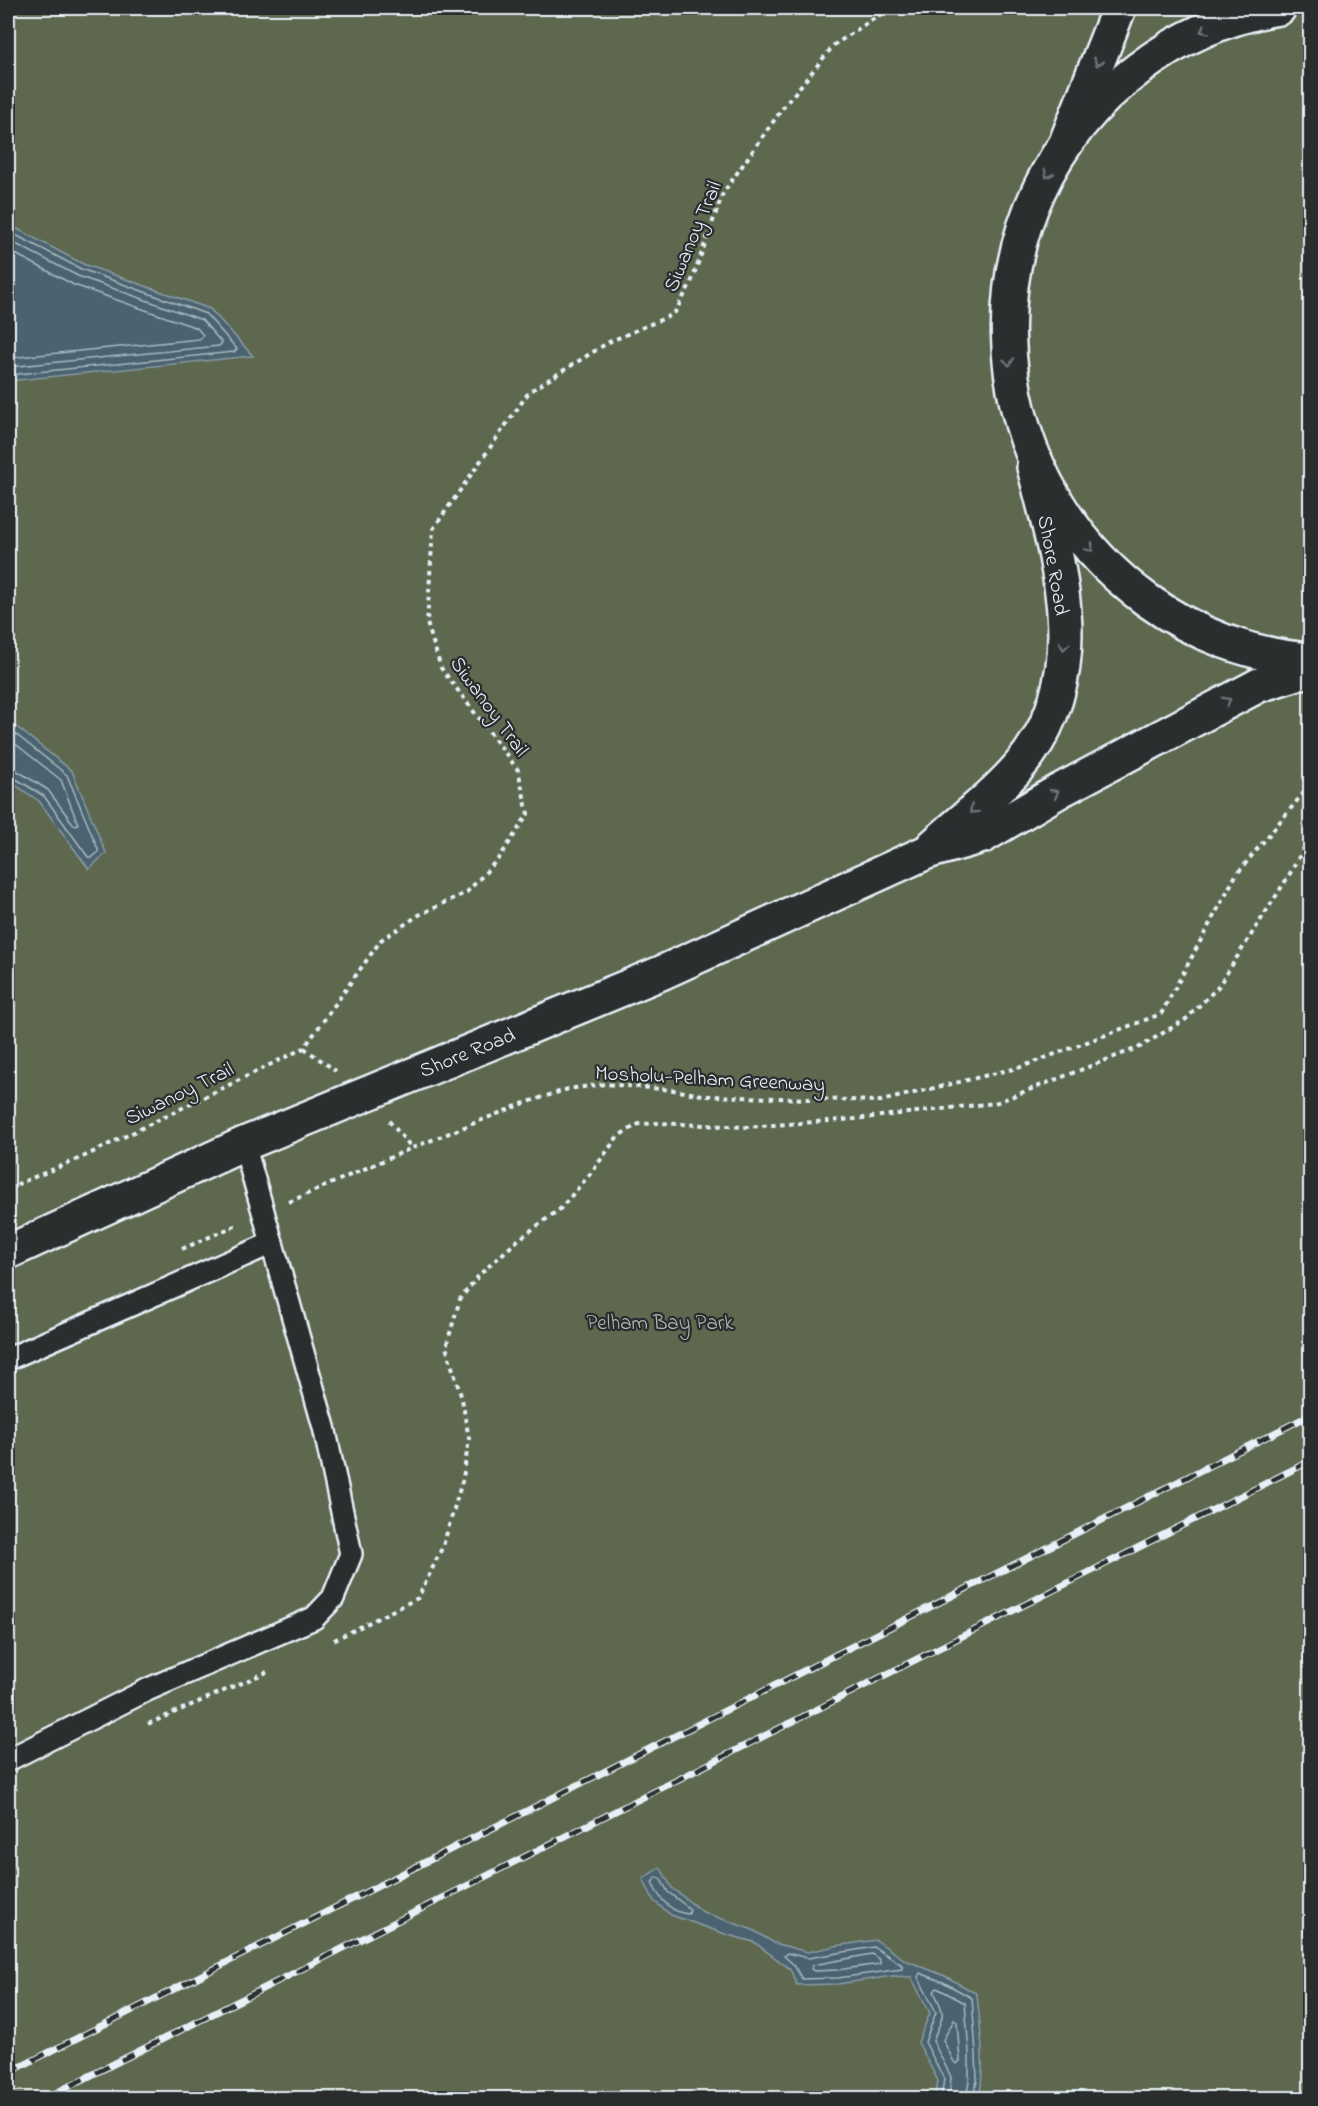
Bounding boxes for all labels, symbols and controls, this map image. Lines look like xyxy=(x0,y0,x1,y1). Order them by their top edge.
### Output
one-way arrow xyxy=(1199,23,1210,35)
one-way arrow xyxy=(1092,56,1105,67)
one-way arrow xyxy=(1044,168,1055,178)
street label: Siwanoy Trail xyxy=(657,177,732,298)
one-way arrow xyxy=(1002,358,1015,367)
street label: Shore Road xyxy=(1028,513,1076,618)
one-way arrow xyxy=(1083,541,1094,552)
one-way arrow xyxy=(1059,641,1071,650)
street label: Siwanoy Trail xyxy=(440,651,535,765)
one-way arrow xyxy=(1221,697,1232,708)
one-way arrow xyxy=(1049,789,1060,800)
one-way arrow xyxy=(969,803,980,814)
street label: Shore Road xyxy=(415,1021,520,1087)
street label: Siwanoy Trail xyxy=(120,1055,240,1136)
street label: Mosholu-Pelham Greenway xyxy=(594,1059,826,1103)
park label: Pelham Bay Park xyxy=(586,1309,734,1341)

